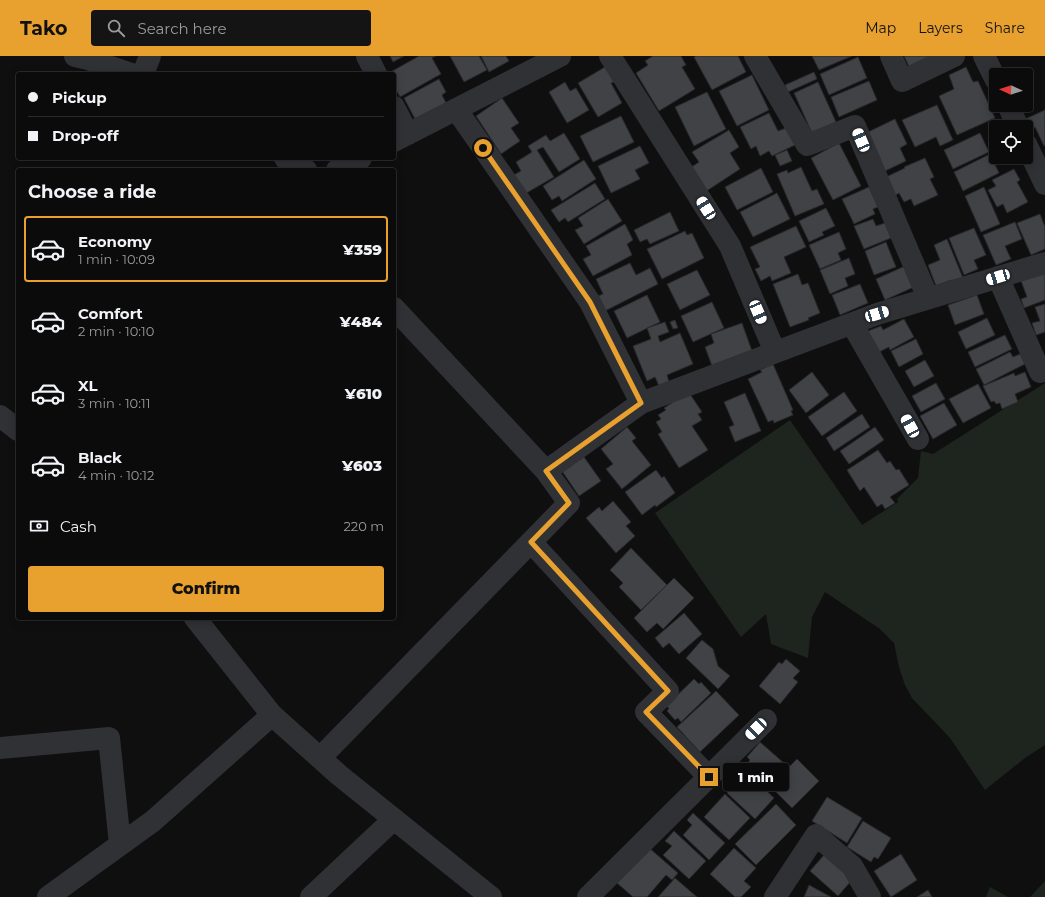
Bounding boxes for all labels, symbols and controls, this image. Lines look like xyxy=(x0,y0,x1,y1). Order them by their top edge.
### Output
search box xyxy=(91,10,371,46)
text: Tako xyxy=(20,17,67,40)
icon: search xyxy=(105,17,127,39)
text: Search here xyxy=(137,19,227,38)
text: Map xyxy=(865,19,896,37)
text: Layers xyxy=(918,19,963,37)
text: Share xyxy=(985,19,1025,37)
north arrow xyxy=(989,68,1033,112)
map controls xyxy=(989,68,1033,164)
text: Pickup xyxy=(52,88,107,107)
button: locate xyxy=(989,120,1033,164)
text: Drop-off xyxy=(52,126,119,145)
car xyxy=(851,127,871,153)
route start xyxy=(474,139,492,157)
text: Choose a ride xyxy=(28,181,156,203)
car xyxy=(695,195,717,221)
icon: car xyxy=(30,231,66,267)
text: Economy xyxy=(78,232,151,251)
text: ¥359 xyxy=(343,240,382,259)
text: 1 min · 10:09 xyxy=(78,251,155,267)
car xyxy=(985,268,1011,286)
car xyxy=(748,299,768,325)
icon: car xyxy=(30,303,66,339)
text: Comfort xyxy=(78,304,143,323)
car xyxy=(864,305,890,323)
text: ¥484 xyxy=(340,312,382,331)
text: 2 min · 10:10 xyxy=(78,323,154,339)
icon: car xyxy=(30,375,66,411)
text: XL xyxy=(78,376,97,395)
text: ¥610 xyxy=(345,384,382,403)
text: 3 min · 10:11 xyxy=(78,395,150,411)
car xyxy=(899,413,921,439)
icon: car xyxy=(30,447,66,483)
text: Black xyxy=(78,448,122,467)
text: ¥603 xyxy=(342,456,382,475)
text: 4 min · 10:12 xyxy=(78,467,154,483)
icon: cash xyxy=(28,515,50,537)
text: Cash xyxy=(60,517,97,536)
text: 220 m xyxy=(343,518,384,534)
button: Confirm xyxy=(28,566,384,612)
car xyxy=(743,716,769,742)
callout: 1 min xyxy=(723,763,789,791)
route end xyxy=(700,768,718,786)
text: 1 min xyxy=(738,769,774,785)

